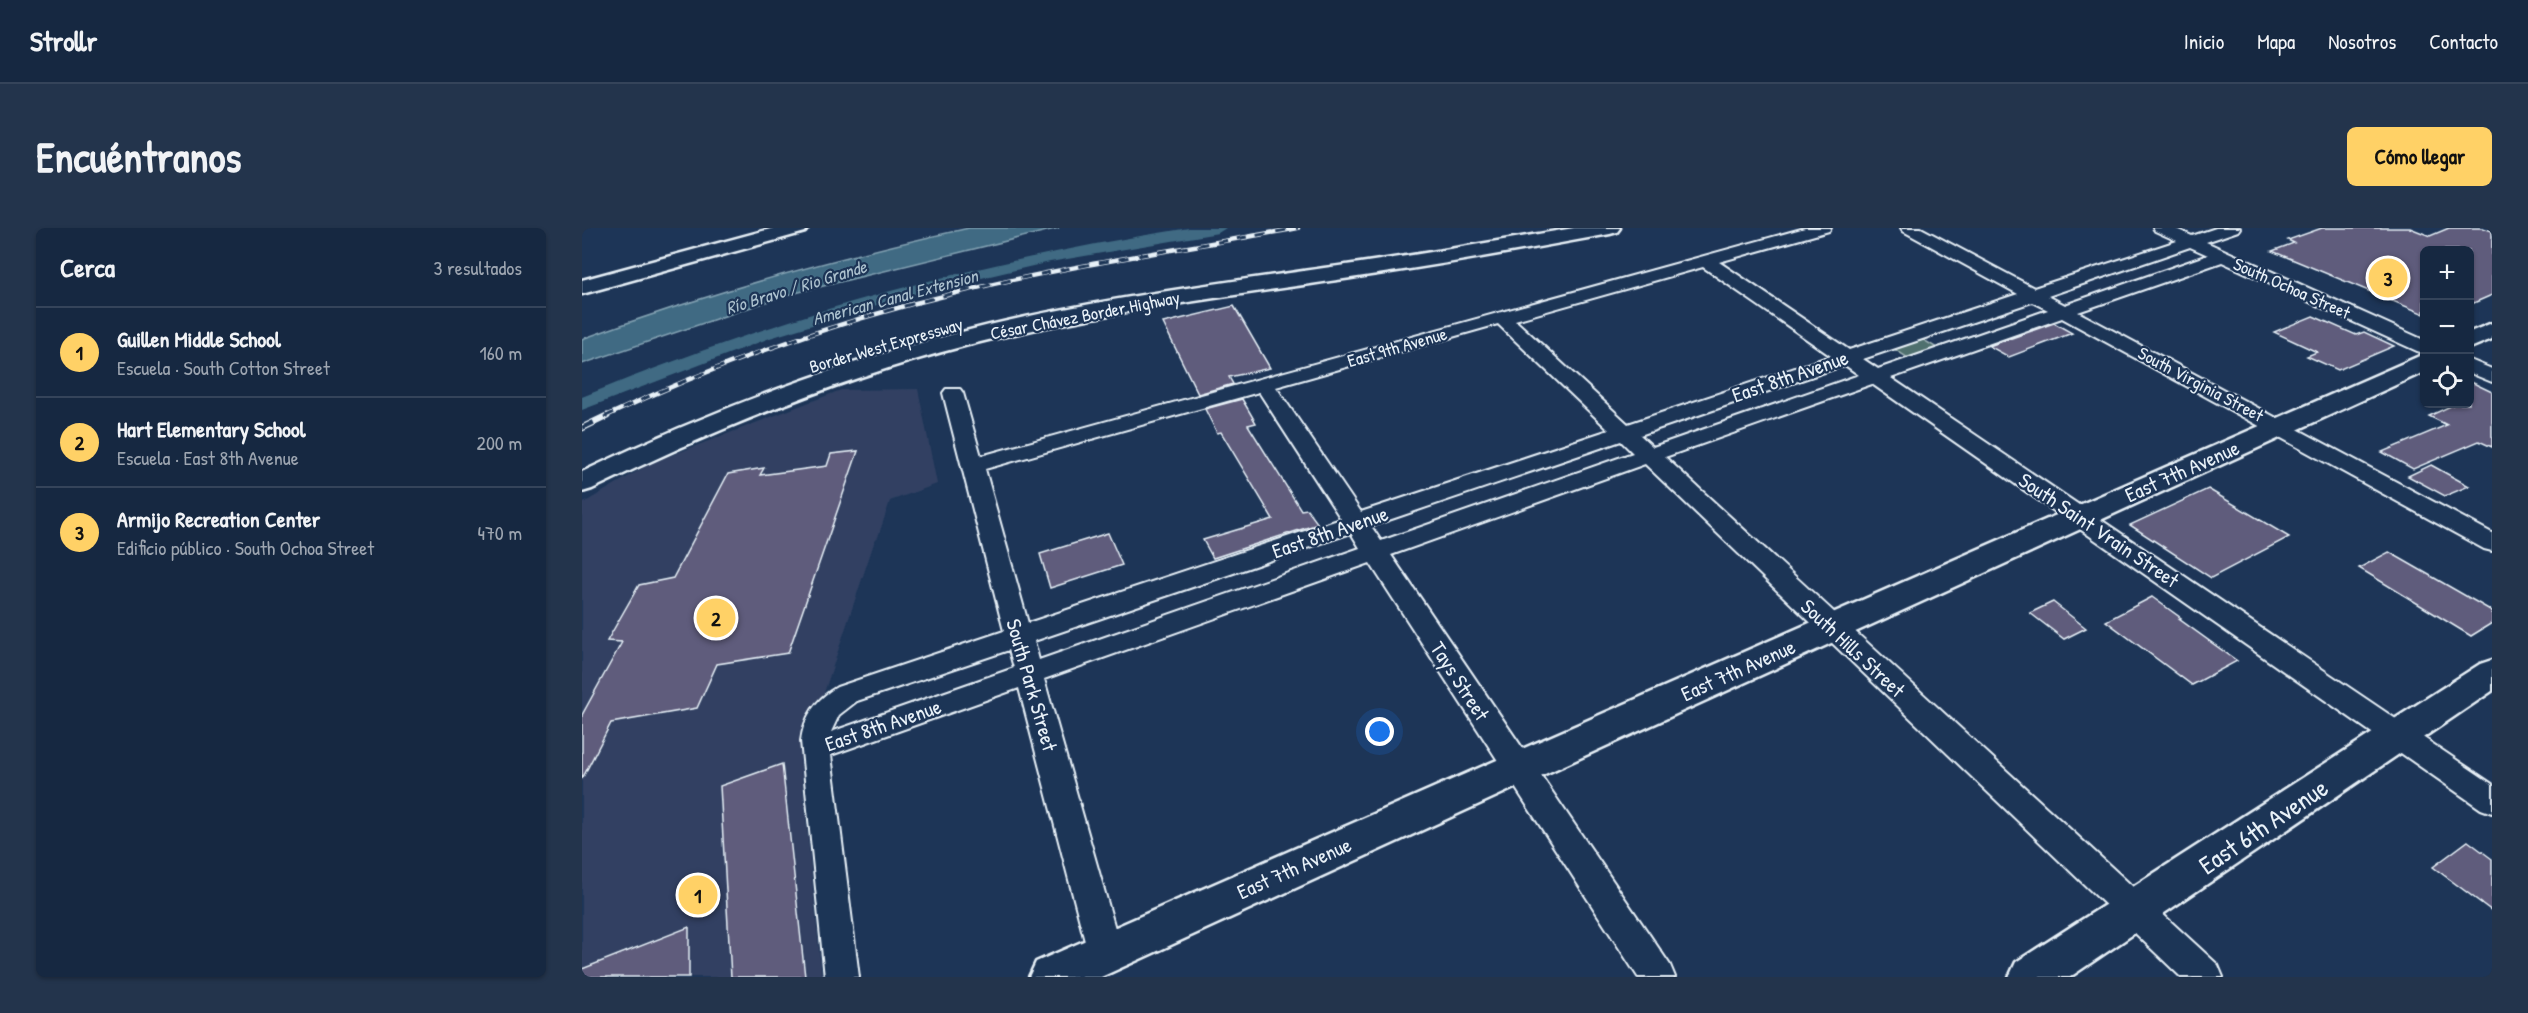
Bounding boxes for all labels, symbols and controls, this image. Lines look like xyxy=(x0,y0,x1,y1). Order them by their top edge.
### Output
text: Strollr xyxy=(30,22,97,60)
text: Inicio xyxy=(2184,27,2224,56)
text: Mapa xyxy=(2257,27,2295,56)
text: Nosotros xyxy=(2328,27,2396,56)
text: Contacto xyxy=(2429,27,2498,56)
button: Cómo llegar xyxy=(2347,127,2492,186)
text: Encuéntranos xyxy=(36,128,242,185)
map controls xyxy=(2420,246,2474,408)
button: + xyxy=(2420,246,2474,300)
text: Cerca xyxy=(60,250,115,285)
street label: South Ochoa Street xyxy=(2230,251,2355,325)
text: 3 resultados xyxy=(433,254,522,281)
water label: Río Bravo / Rio Grande xyxy=(723,254,870,320)
pin: 3 xyxy=(2368,256,2408,300)
water label: American Canal Extension xyxy=(809,262,982,331)
street label: César Chávez Border Highway xyxy=(988,284,1182,346)
button: − xyxy=(2420,300,2474,354)
street label: Border West Expressway xyxy=(806,311,966,379)
street label: East 9th Avenue xyxy=(1344,321,1450,373)
text: Guillen Middle School xyxy=(117,324,281,354)
text: 1 xyxy=(76,339,83,366)
text: 160 m xyxy=(480,339,522,366)
street label: South Virginia Street xyxy=(2134,340,2269,428)
street label: East 8th Avenue xyxy=(1728,343,1852,409)
text: Escuela · South Cotton Street xyxy=(117,354,330,381)
button: locate xyxy=(2420,354,2474,408)
text: Hart Elementary School xyxy=(117,414,306,444)
text: 2 xyxy=(75,429,84,456)
text: 200 m xyxy=(477,429,522,456)
street label: East 7th Avenue xyxy=(2120,433,2244,509)
text: Escuela · East 8th Avenue xyxy=(117,444,299,471)
street label: South Saint Vrain Street xyxy=(2013,466,2185,595)
street label: East 8th Avenue xyxy=(1268,499,1392,565)
text: Armijo Recreation Center xyxy=(117,504,320,534)
text: 3 xyxy=(75,519,84,546)
text: 470 m xyxy=(477,519,522,546)
text: Edificio público · South Ochoa Street xyxy=(117,534,374,561)
street label: South Hills Street xyxy=(1795,592,1912,704)
pin: 2 xyxy=(696,596,736,640)
street label: South Park Street xyxy=(999,616,1065,755)
street label: East 7th Avenue xyxy=(1676,632,1800,708)
street label: Tays Street xyxy=(1424,636,1497,727)
street label: East 8th Avenue xyxy=(821,692,945,758)
your location xyxy=(1365,717,1394,746)
street label: East 6th Avenue xyxy=(2192,770,2334,882)
street label: East 7th Avenue xyxy=(1232,830,1356,906)
pin: 1 xyxy=(678,872,718,918)

